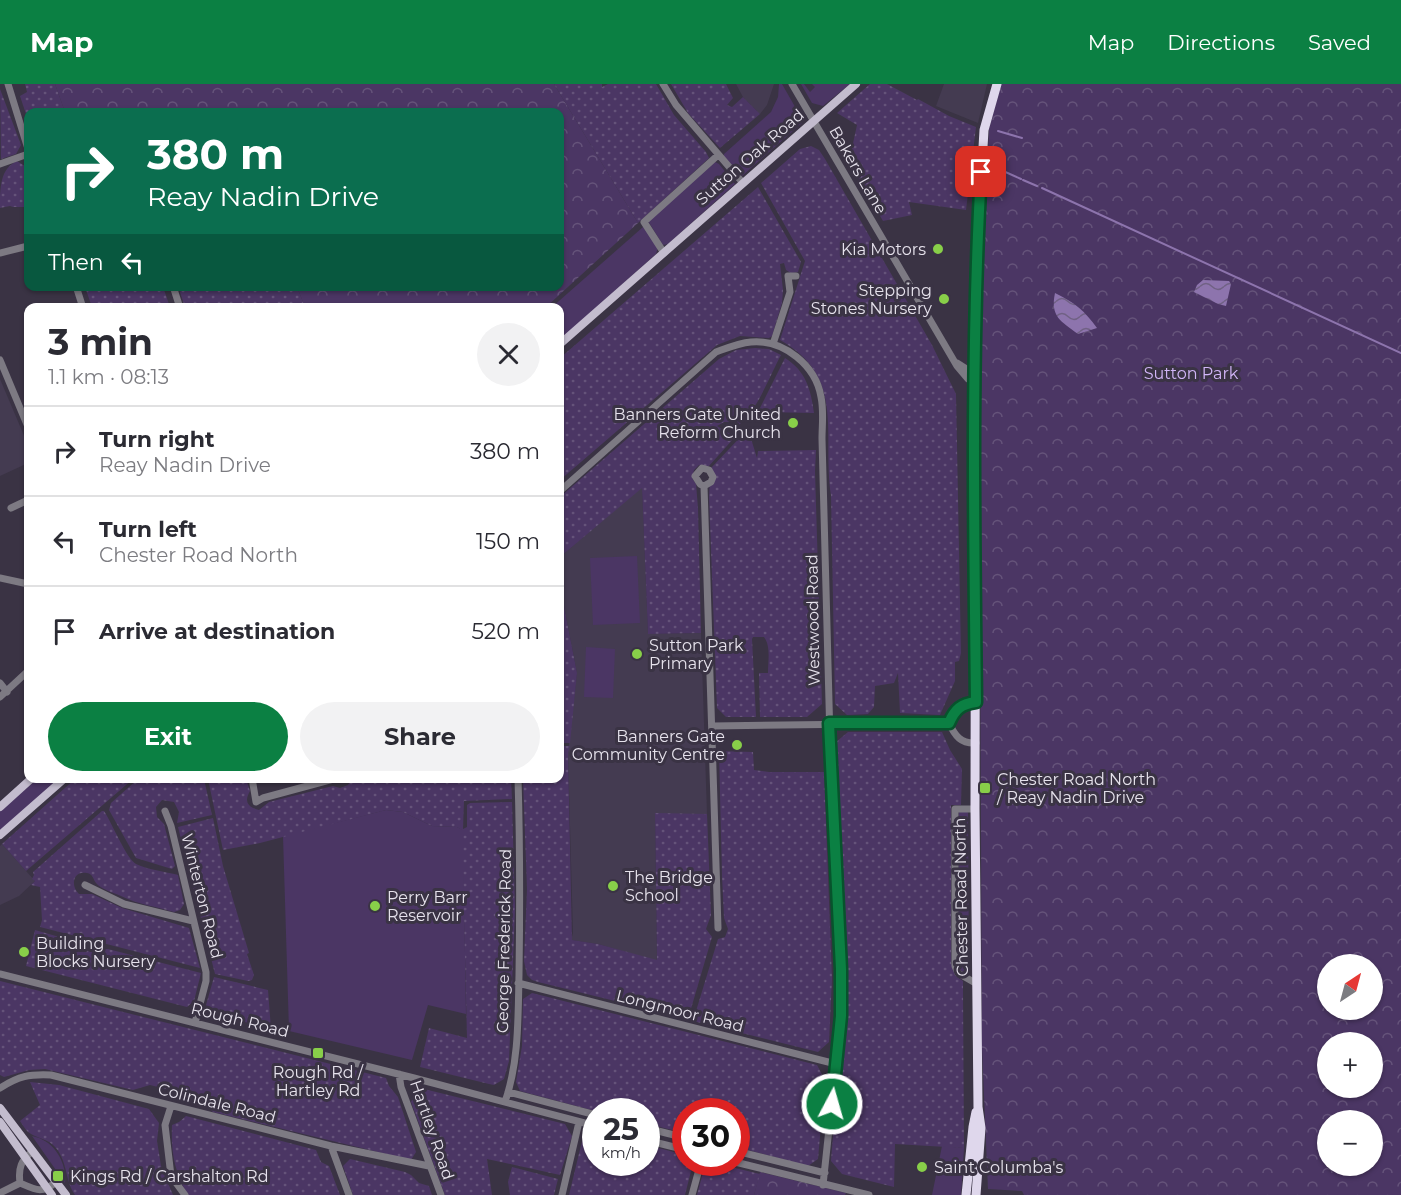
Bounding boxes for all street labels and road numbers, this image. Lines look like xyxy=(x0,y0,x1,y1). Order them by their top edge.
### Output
street label: Sutton Oak Road xyxy=(692,105,808,209)
street label: Bakers Lane xyxy=(825,123,891,217)
street label: Westwood Road xyxy=(802,554,824,686)
street label: Chester Road North xyxy=(950,817,972,977)
street label: Winterton Road xyxy=(177,832,227,960)
street label: George Frederick Road xyxy=(493,849,515,1033)
street label: Longmoor Road xyxy=(614,986,746,1036)
street label: Rough Road xyxy=(189,999,291,1041)
street label: Hartley Road xyxy=(406,1078,458,1182)
street label: Colindale Road xyxy=(156,1079,278,1127)

